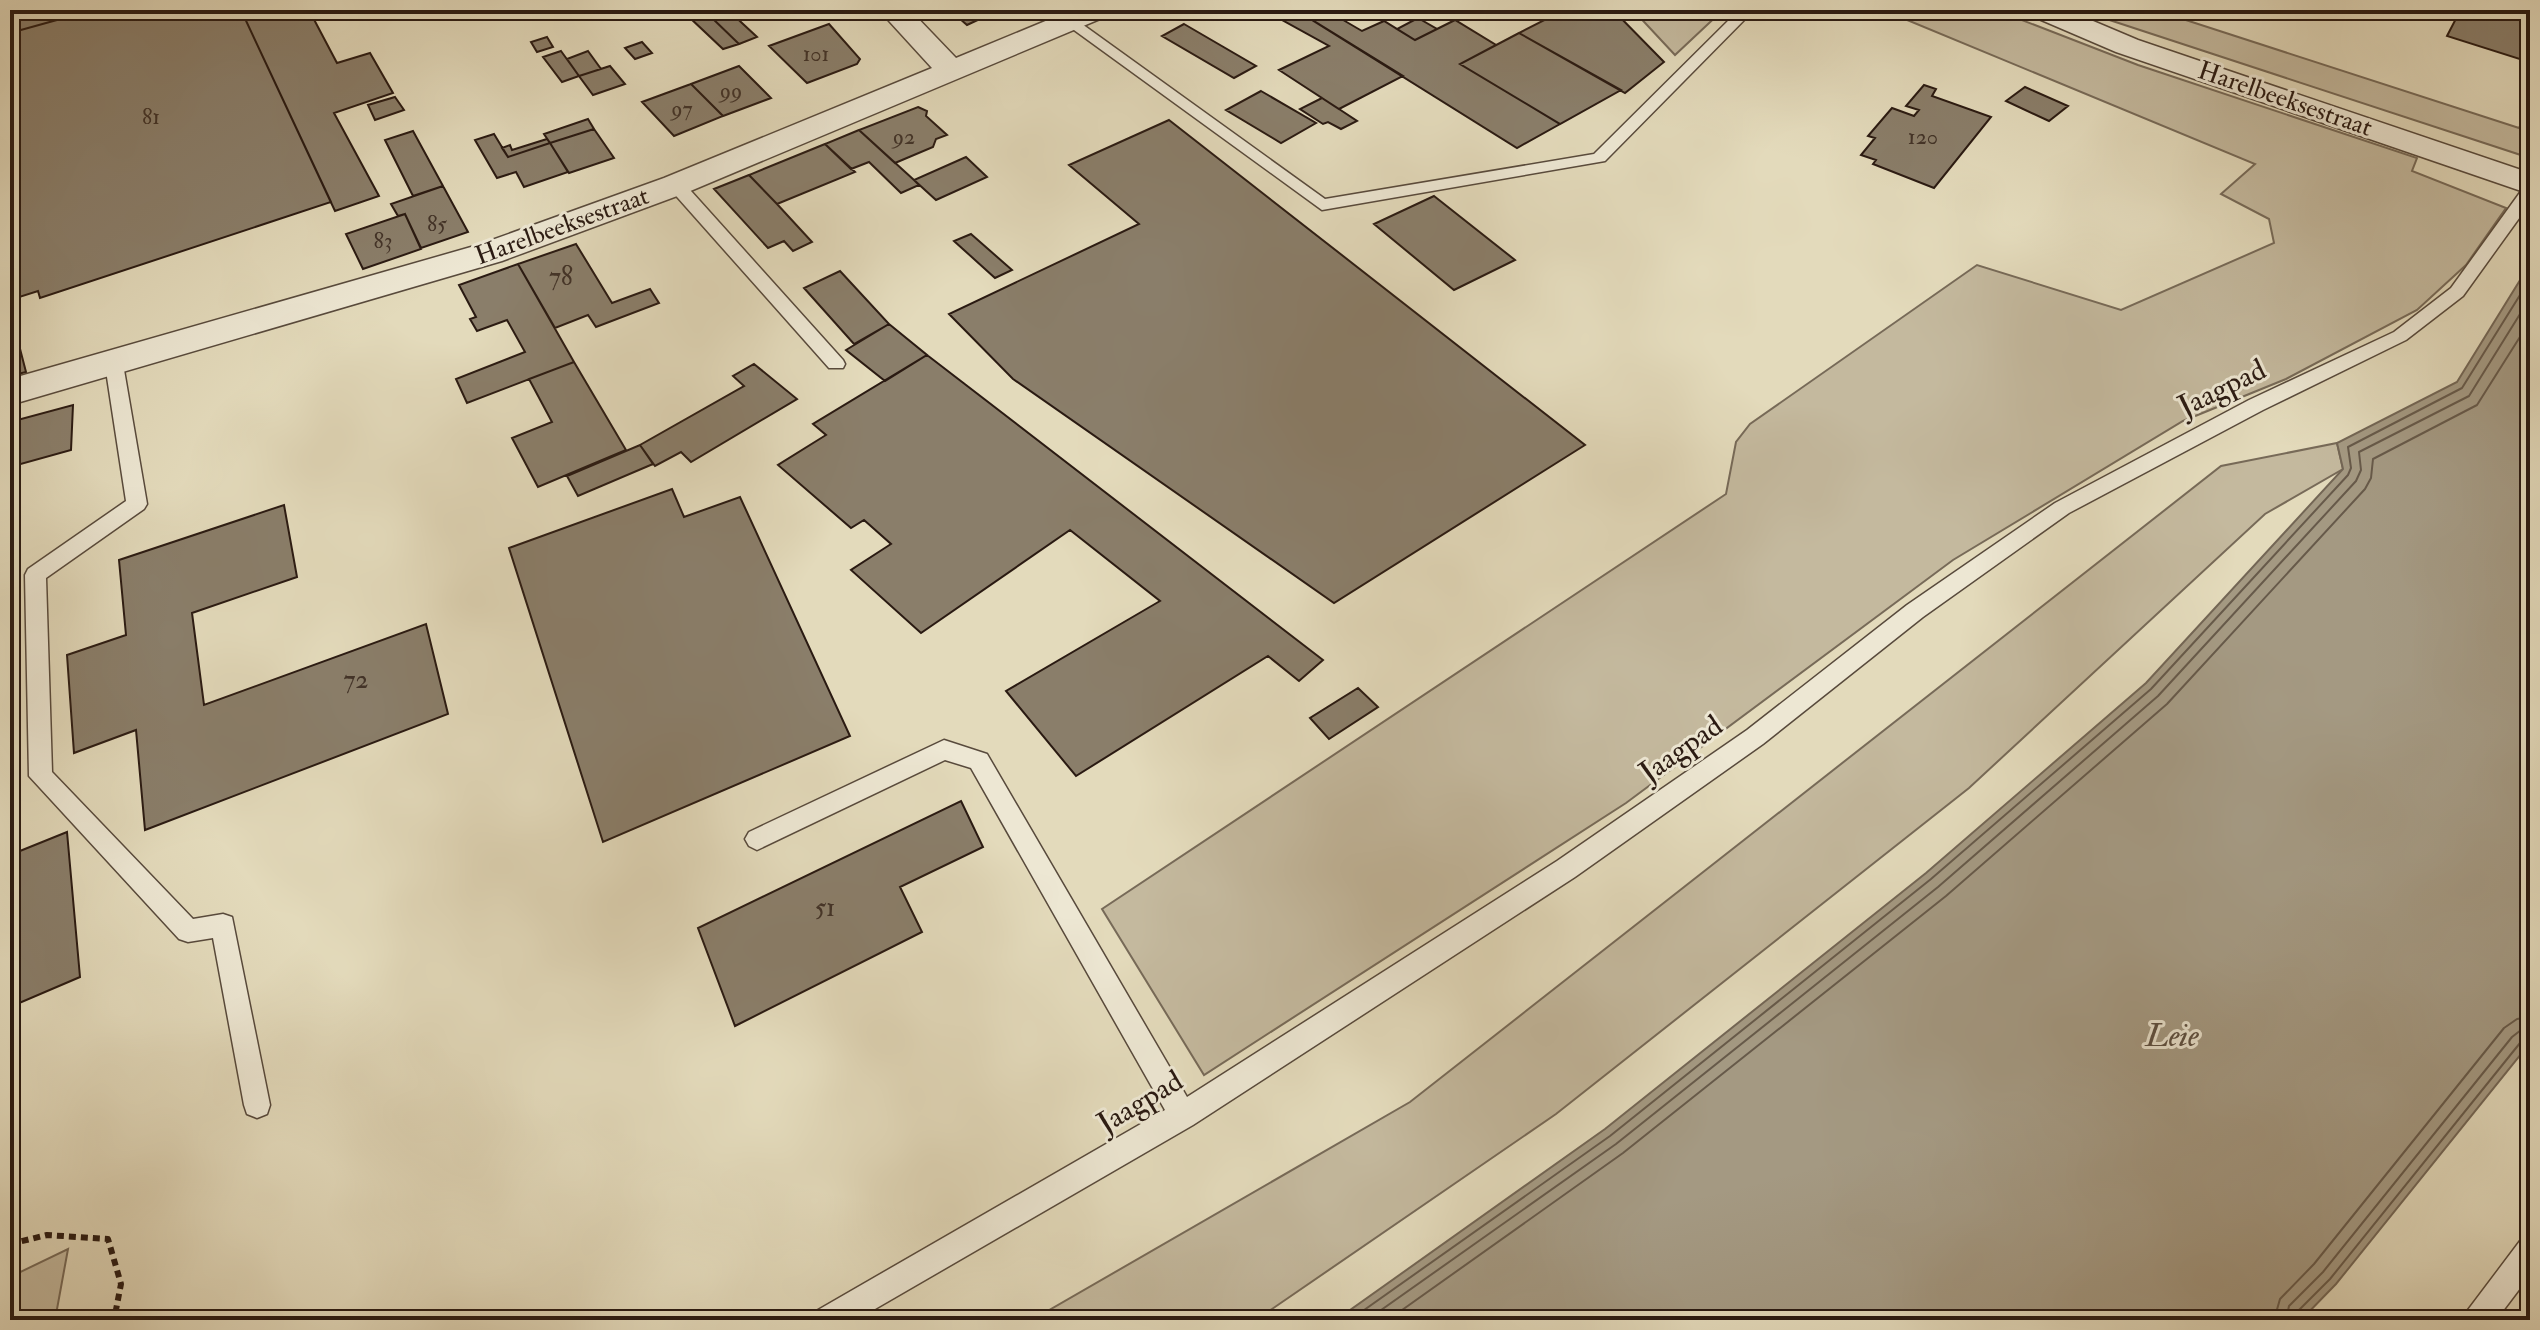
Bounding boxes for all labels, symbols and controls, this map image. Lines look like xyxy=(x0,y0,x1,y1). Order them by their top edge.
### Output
house number: 101 xyxy=(803,40,829,68)
street label: Harelbeeksestraat xyxy=(2194,54,2376,144)
house number: 99 xyxy=(718,77,742,105)
house number: 97 xyxy=(669,95,693,123)
house number: 81 xyxy=(142,103,160,131)
house number: 92 xyxy=(891,123,915,151)
house number: 120 xyxy=(1908,123,1938,151)
street label: Harelbeeksestraat xyxy=(471,180,653,272)
house number: 85 xyxy=(427,210,447,238)
house number: 83 xyxy=(374,227,392,255)
house number: 78 xyxy=(549,261,573,293)
street label: Jaagpad xyxy=(2171,351,2272,426)
house number: 72 xyxy=(343,664,369,696)
street label: Jaagpad xyxy=(1631,707,1730,791)
house number: 51 xyxy=(815,892,835,924)
water label: Leie xyxy=(2143,1016,2199,1056)
street label: Jaagpad xyxy=(1090,1062,1190,1142)

